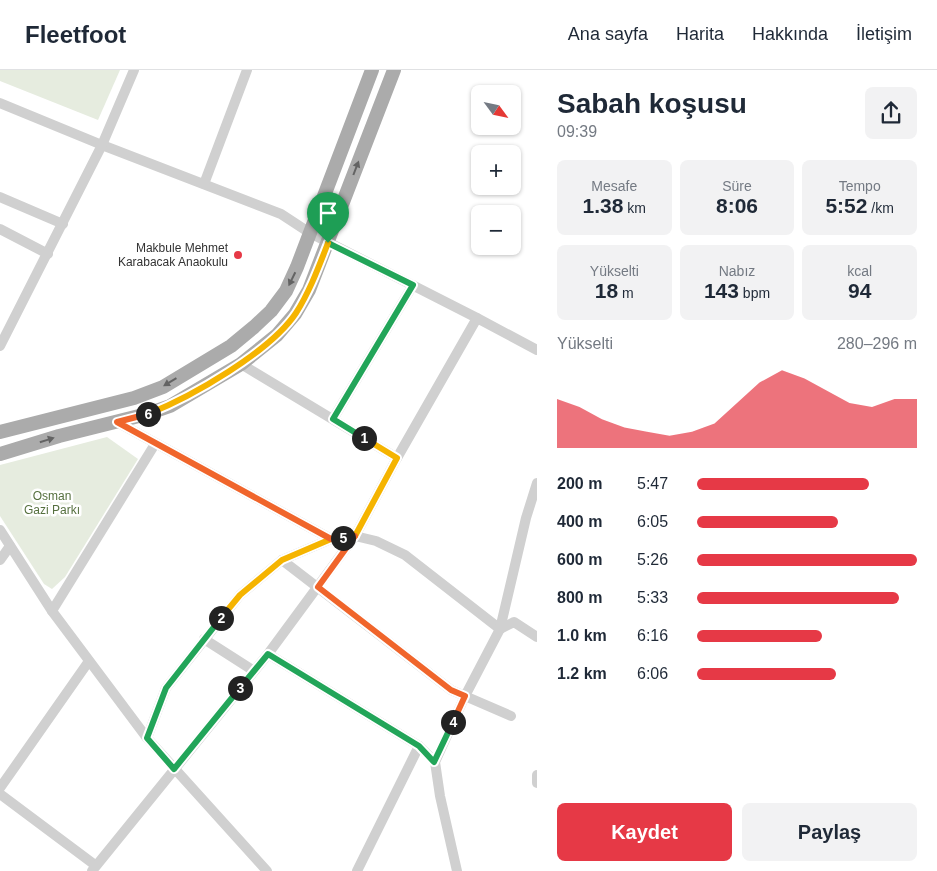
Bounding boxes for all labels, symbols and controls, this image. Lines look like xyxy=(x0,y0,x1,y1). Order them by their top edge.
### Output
text: Fleetfoot xyxy=(25,21,126,48)
text: Ana sayfa xyxy=(568,24,648,44)
text: Harita xyxy=(676,24,724,44)
text: Hakkında xyxy=(752,24,828,44)
text: İletişim xyxy=(856,24,912,44)
north arrow xyxy=(471,85,521,135)
map controls xyxy=(471,85,521,255)
button: share xyxy=(865,87,917,139)
text: Sabah koşusu xyxy=(557,88,747,119)
text: 09:39 xyxy=(557,123,597,140)
button: + xyxy=(471,145,521,195)
one-way arrow xyxy=(352,160,360,175)
text: Mesafe xyxy=(591,178,637,194)
text: Süre xyxy=(722,178,752,194)
text: Tempo xyxy=(839,178,881,194)
pin xyxy=(307,192,349,243)
text: 1.38 xyxy=(583,194,623,217)
text: 8:06 xyxy=(716,194,758,217)
text: 5:52 xyxy=(825,194,867,217)
icon: arrive xyxy=(314,199,342,227)
text: km xyxy=(623,200,646,216)
text: /km xyxy=(867,200,894,216)
button: − xyxy=(471,205,521,255)
place label: Makbule Mehmet Karabacak Anaokulu xyxy=(118,241,229,269)
marker: Makbule Mehmet Karabacak Anaokulu xyxy=(232,249,244,261)
text: Yükselti xyxy=(590,263,639,279)
text: Nabız xyxy=(719,263,755,279)
text: kcal xyxy=(847,263,872,279)
one-way arrow xyxy=(287,272,295,286)
text: 18 xyxy=(595,279,618,302)
text: 143 xyxy=(704,279,739,302)
text: 94 xyxy=(848,279,871,302)
text: m xyxy=(618,285,634,301)
text: bpm xyxy=(739,285,770,301)
text: Yükselti xyxy=(557,335,613,352)
text: 280–296 m xyxy=(837,335,917,352)
one-way arrow xyxy=(163,378,176,387)
pin: 6 xyxy=(136,402,160,426)
text: 6 xyxy=(145,406,152,422)
pin: 1 xyxy=(352,426,376,450)
text: 1 xyxy=(361,430,368,446)
one-way arrow xyxy=(39,436,54,443)
text: 200 m xyxy=(557,475,602,492)
text: 5:47 xyxy=(637,475,668,492)
park label: Osman Gazi Parkı xyxy=(24,489,80,517)
text: 400 m xyxy=(557,513,602,530)
text: 6:05 xyxy=(637,513,668,530)
pin: 5 xyxy=(330,526,356,550)
text: 5 xyxy=(340,530,347,546)
text: 600 m xyxy=(557,551,602,568)
text: 5:26 xyxy=(637,551,668,568)
text: 800 m xyxy=(557,589,602,606)
text: 5:33 xyxy=(637,589,668,606)
pin: 2 xyxy=(208,606,234,630)
text: 2 xyxy=(218,610,225,626)
text: 1.0 km xyxy=(557,627,607,644)
text: 6:16 xyxy=(637,627,668,644)
text: 1.2 km xyxy=(557,665,607,682)
text: 6:06 xyxy=(637,665,668,682)
pin: 3 xyxy=(228,676,252,700)
text: 3 xyxy=(237,680,244,696)
pin: 4 xyxy=(440,710,466,734)
text: 4 xyxy=(450,714,457,730)
button: Kaydet xyxy=(557,803,732,861)
button: Paylaş xyxy=(742,803,917,861)

